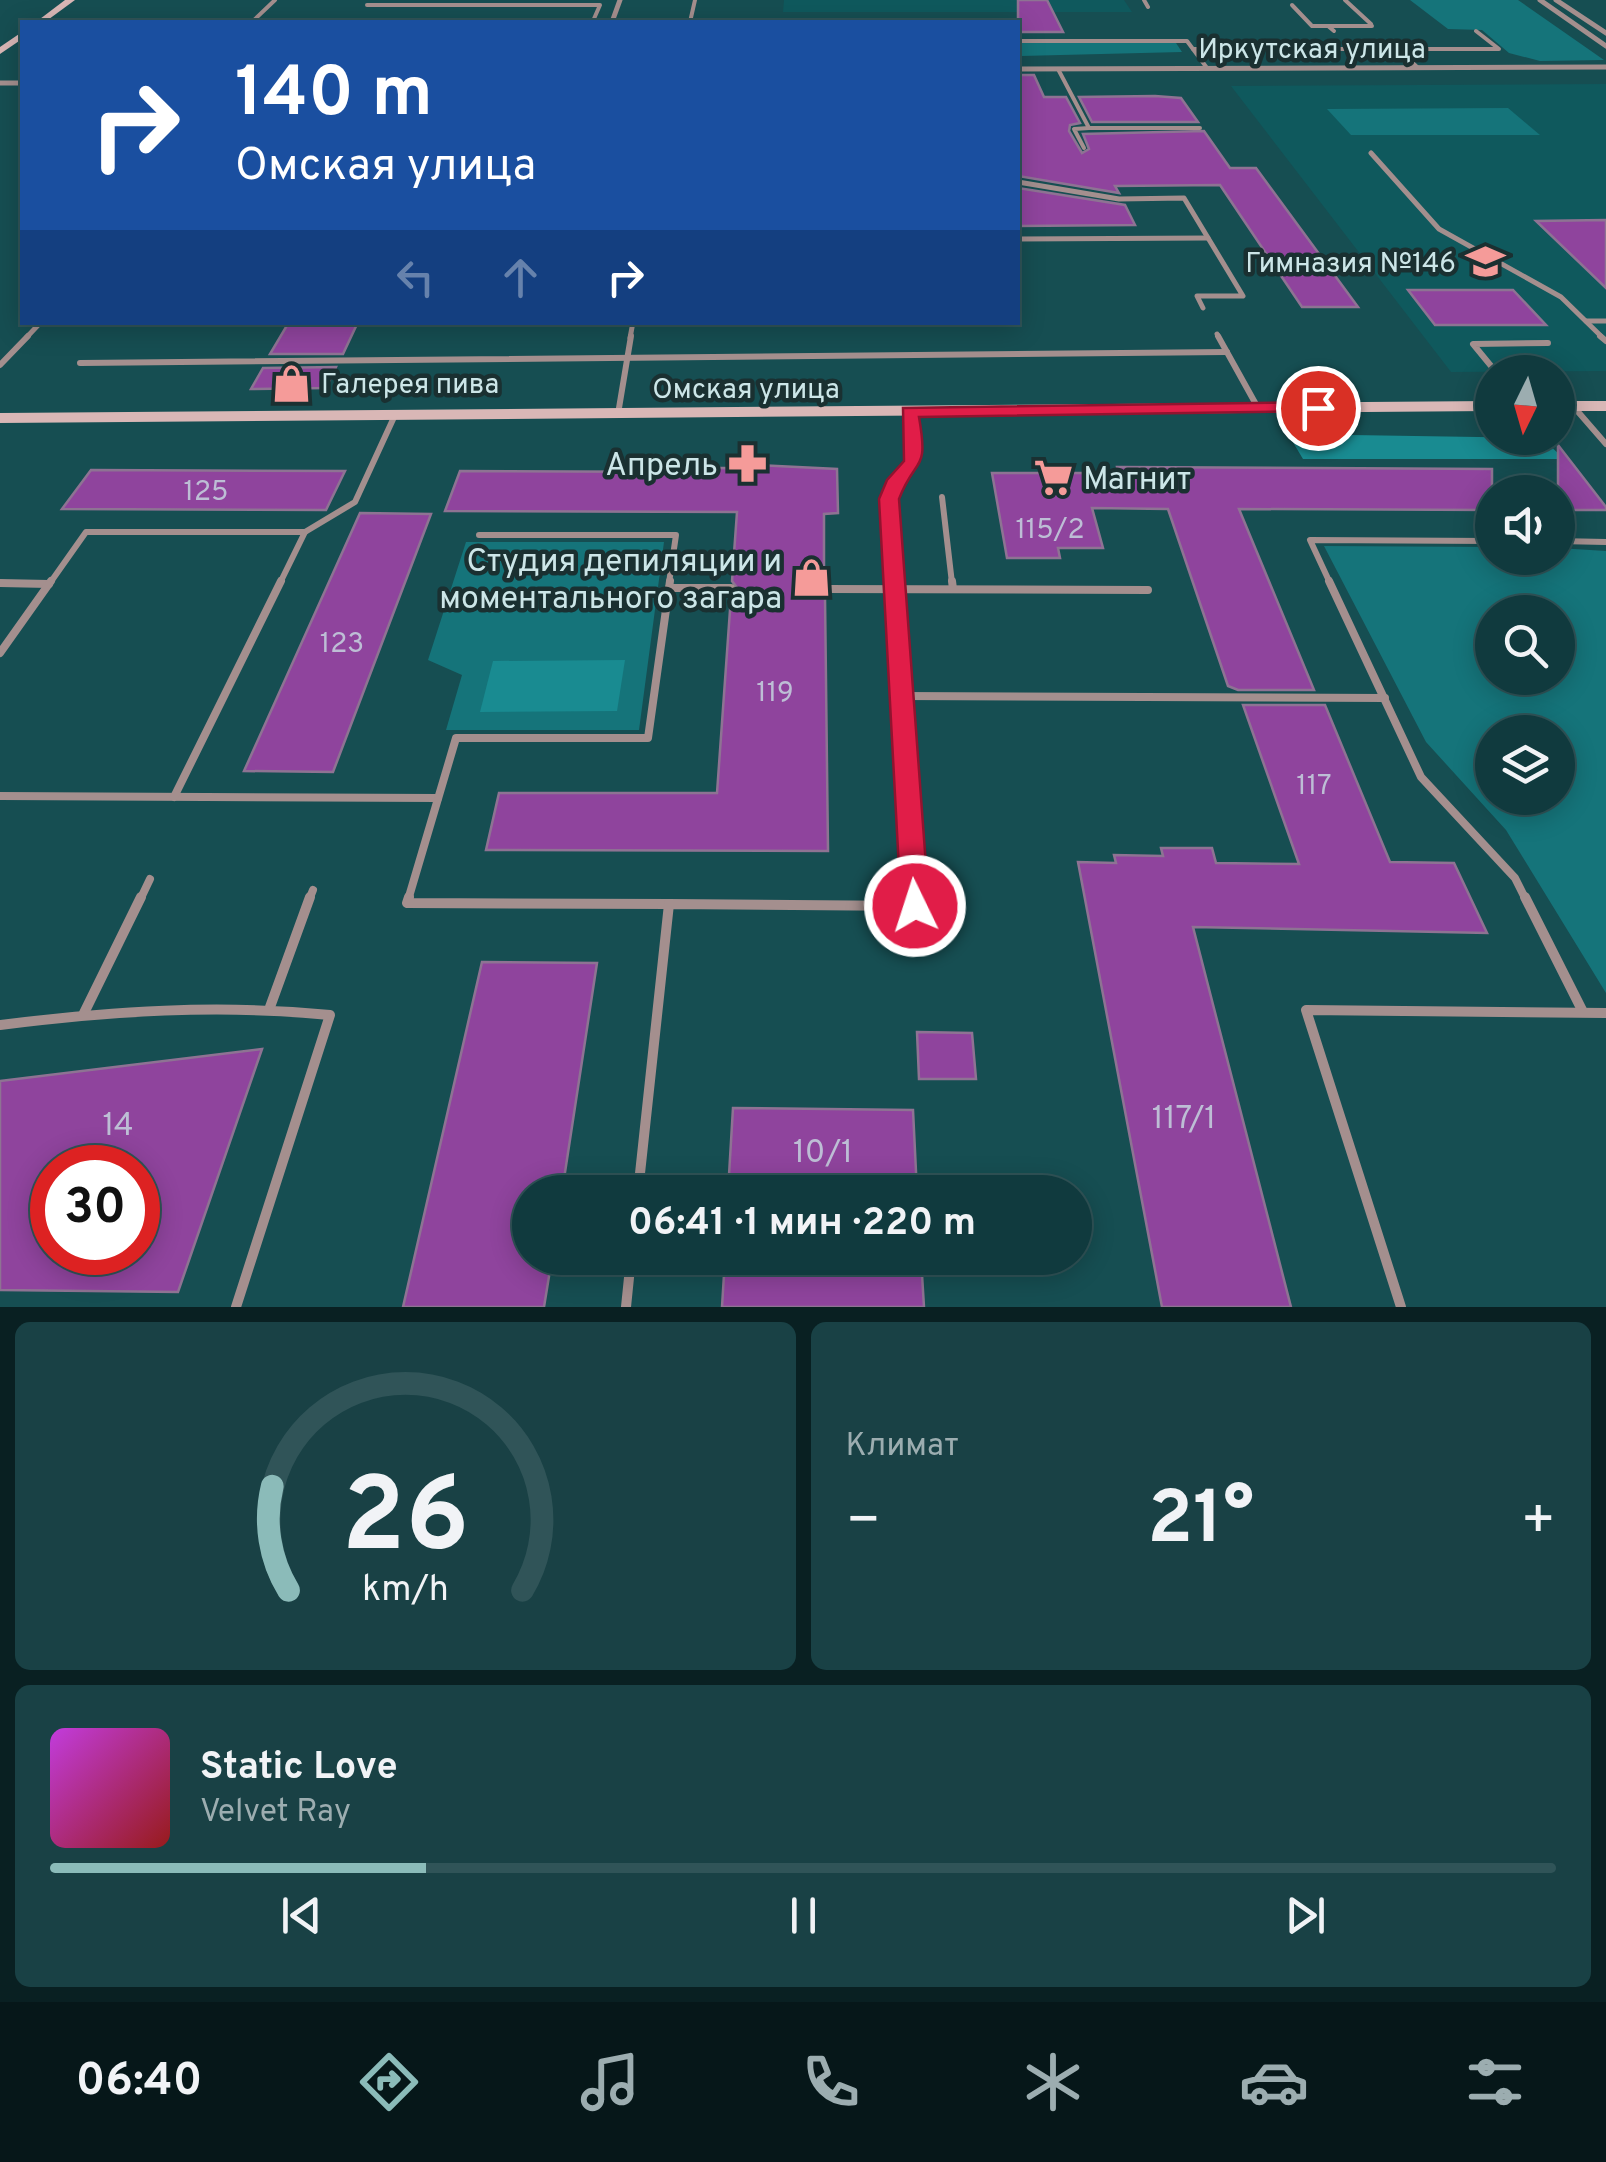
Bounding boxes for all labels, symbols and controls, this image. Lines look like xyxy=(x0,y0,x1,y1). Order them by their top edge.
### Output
street label: Иркутская улица xyxy=(1198,33,1426,69)
text: 140 m xyxy=(235,52,433,141)
icon: right xyxy=(70,60,200,190)
text: Омская улица xyxy=(235,139,536,196)
school or university icon: Гимназия №146 xyxy=(1465,241,1507,283)
place label: Гимназия №146 xyxy=(1245,247,1456,283)
icon: left xyxy=(388,250,443,305)
icon: ahead xyxy=(493,250,548,305)
icon: right xyxy=(598,250,653,305)
north arrow xyxy=(1475,355,1575,455)
map controls xyxy=(1475,355,1575,815)
shop icon: Галерея пива xyxy=(270,362,312,404)
pin xyxy=(1276,366,1361,451)
place label: Галерея пива xyxy=(321,368,499,404)
street label: Омская улица xyxy=(652,373,840,409)
icon: arrive xyxy=(1291,381,1346,436)
pharmacy icon: Апрель xyxy=(727,443,769,485)
place label: Апрель xyxy=(605,447,718,487)
supermarket icon: Магнит xyxy=(1032,457,1074,499)
place label: Магнит xyxy=(1083,461,1191,501)
house number: 125 xyxy=(184,475,228,511)
button: sound xyxy=(1475,475,1575,575)
house number: 115/2 xyxy=(1015,513,1085,549)
place label: Студия депиляции и моментального загара xyxy=(439,543,782,620)
shop icon: Студия депиляции и моментального загара xyxy=(791,557,833,599)
button: search xyxy=(1475,595,1575,695)
house number: 123 xyxy=(320,627,364,663)
house number: 119 xyxy=(756,676,794,712)
button: layers xyxy=(1475,715,1575,815)
house number: 117 xyxy=(1296,769,1332,805)
position arrow xyxy=(863,854,967,958)
house number: 117/1 xyxy=(1152,1100,1216,1140)
house number: 14 xyxy=(102,1107,134,1147)
house number: 10/1 xyxy=(793,1134,853,1174)
speed limit sign: 30 xyxy=(30,1145,160,1275)
text: 06:41 · 1 мин · 220 m xyxy=(628,1200,976,1249)
text: Климат xyxy=(846,1427,959,1467)
text: 26 xyxy=(341,1456,469,1588)
text: 21° xyxy=(1147,1475,1254,1570)
text: − xyxy=(846,1488,881,1558)
text: + xyxy=(1521,1488,1556,1558)
text: km/h xyxy=(362,1568,449,1614)
text: Static Love xyxy=(200,1744,398,1793)
text: Velvet Ray xyxy=(200,1793,351,1833)
icon: previous xyxy=(274,1888,329,1943)
icon: pause xyxy=(776,1888,831,1943)
icon: next xyxy=(1278,1888,1333,1943)
icon: directions xyxy=(354,2047,424,2117)
icon: music xyxy=(575,2047,645,2117)
icon: phone xyxy=(796,2047,866,2117)
icon: climate xyxy=(1018,2047,1088,2117)
icon: car xyxy=(1239,2047,1309,2117)
icon: filters xyxy=(1460,2047,1530,2117)
text: 06:40 xyxy=(76,2054,202,2111)

